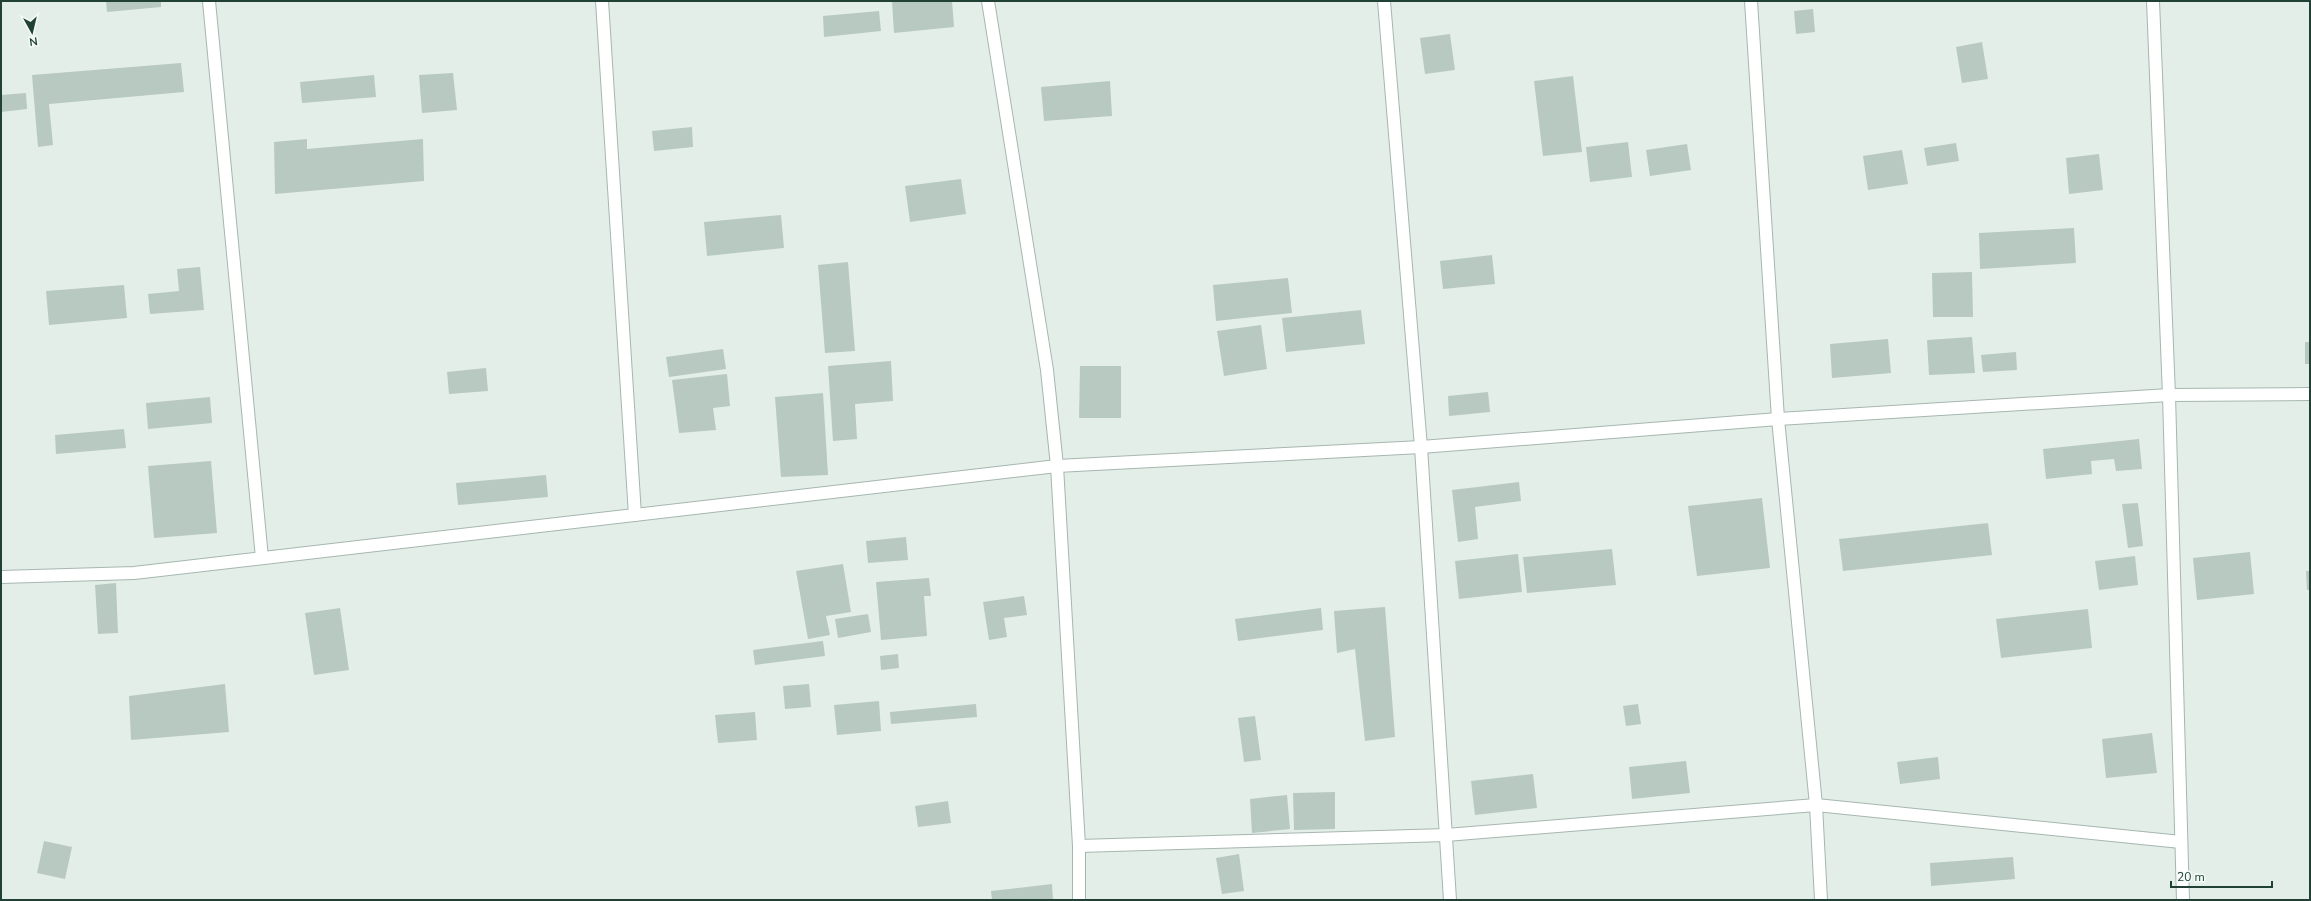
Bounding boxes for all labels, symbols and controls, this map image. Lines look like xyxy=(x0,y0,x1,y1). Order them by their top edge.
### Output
north arrow xyxy=(12,12,52,52)
text: N xyxy=(28,33,38,49)
scale bar xyxy=(2171,863,2272,889)
text: 20 m xyxy=(2177,869,2205,885)

